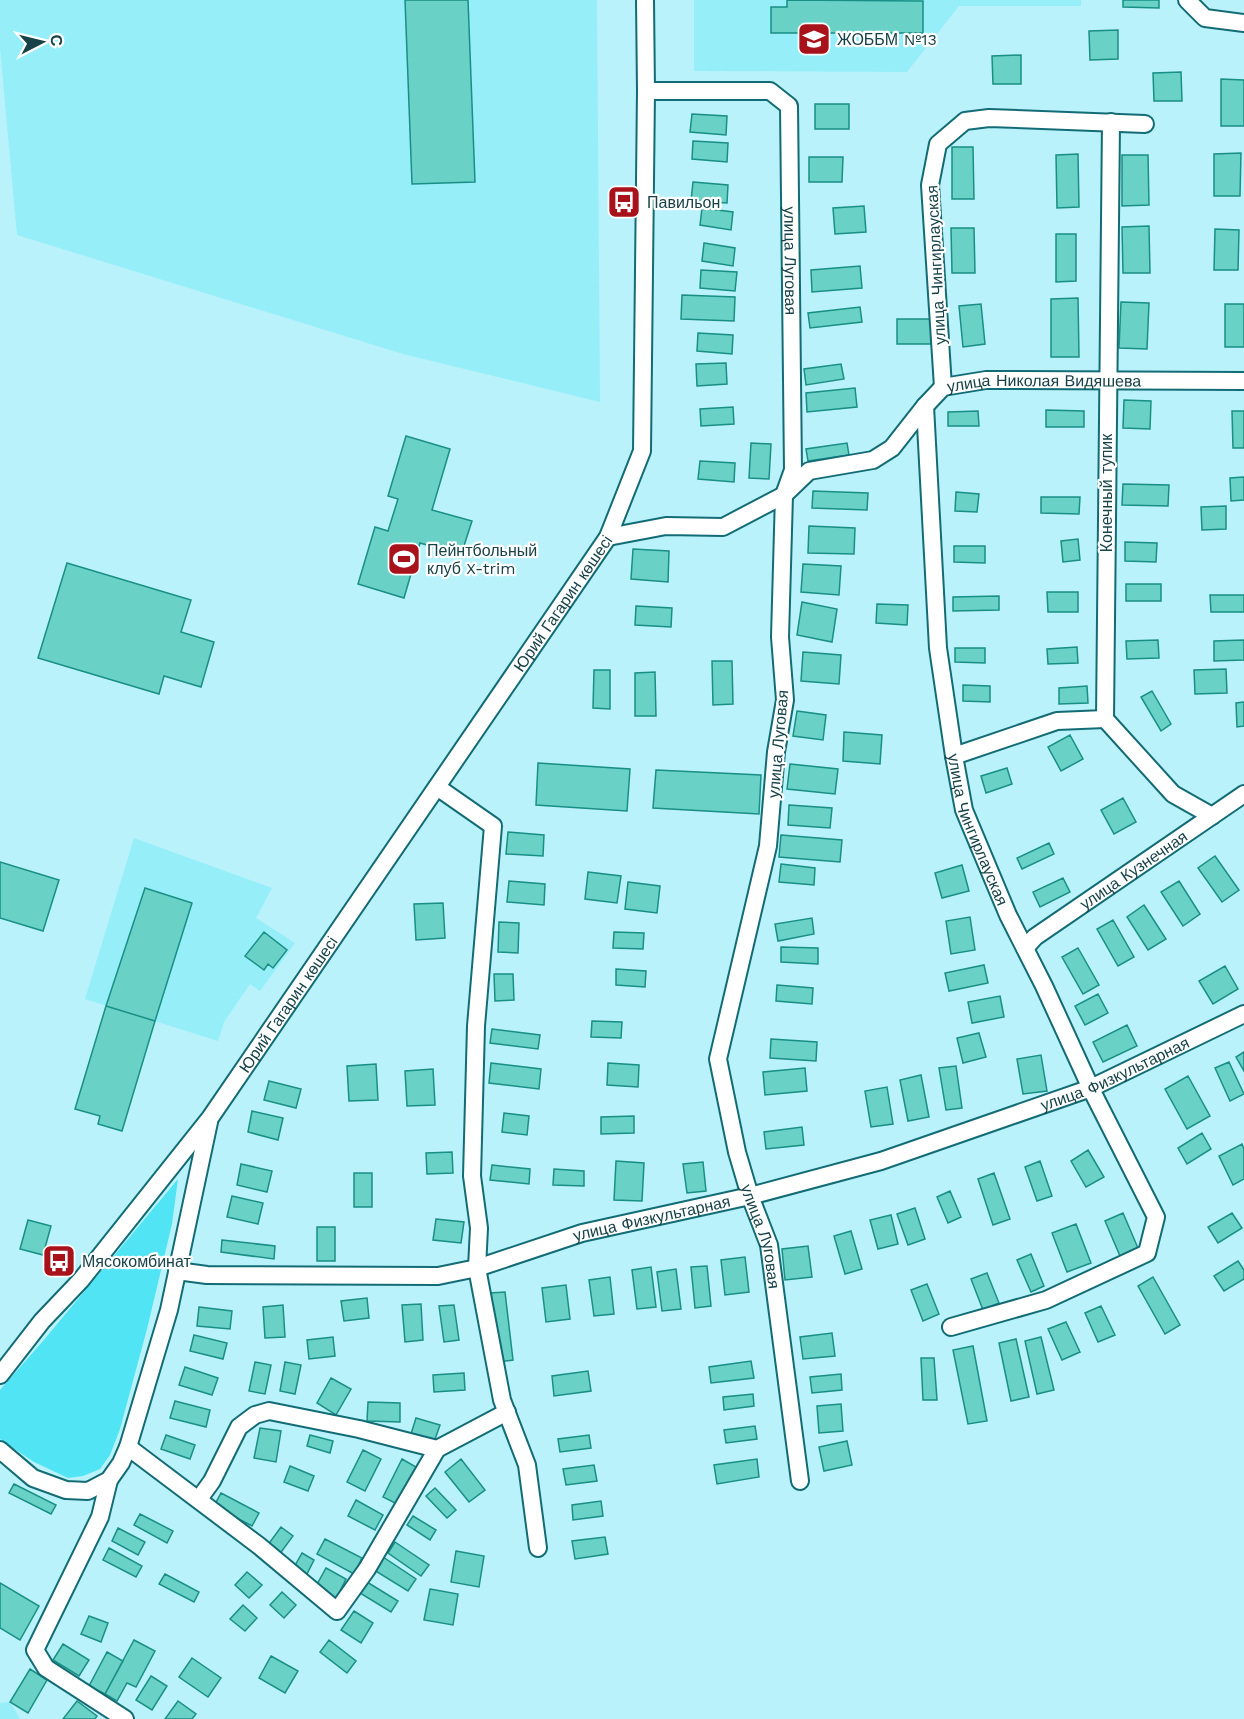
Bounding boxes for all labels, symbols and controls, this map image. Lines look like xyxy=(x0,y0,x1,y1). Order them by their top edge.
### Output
north arrow xyxy=(12,12,72,72)
school or university icon: ЖОББМ №13 xyxy=(796,21,832,57)
place label: ЖОББМ №13 xyxy=(837,30,937,49)
text: С xyxy=(46,33,67,48)
bus stop icon: Павильон xyxy=(606,184,642,220)
street label: улица Чингирлауская xyxy=(922,185,950,345)
place label: Павильон xyxy=(647,193,720,212)
street label: улица Луговая xyxy=(781,206,801,315)
street label: улица Николая Видяшева xyxy=(945,370,1141,396)
street label: Конечный тупик xyxy=(1097,433,1116,552)
street label: Юрий Гагарин көшесі xyxy=(509,532,616,675)
sports icon: Пейнтбольный клуб X-trim xyxy=(386,541,422,577)
place label: Пейнтбольный клуб X-trim xyxy=(427,541,537,578)
street label: улица Луговая xyxy=(764,689,792,799)
street label: улица Чингирлауская xyxy=(944,752,1012,908)
street label: улица Кузнечная xyxy=(1076,826,1191,913)
street label: Юрий Гагарин көшесі xyxy=(235,932,341,1076)
street label: улица Физкультарная xyxy=(1038,1033,1192,1114)
street label: улица Луговая xyxy=(737,1182,784,1290)
street label: улица Физкультарная xyxy=(570,1191,732,1245)
bus stop icon: Мясокомбинат xyxy=(41,1243,77,1279)
place label: Мясокомбинат xyxy=(82,1252,191,1271)

